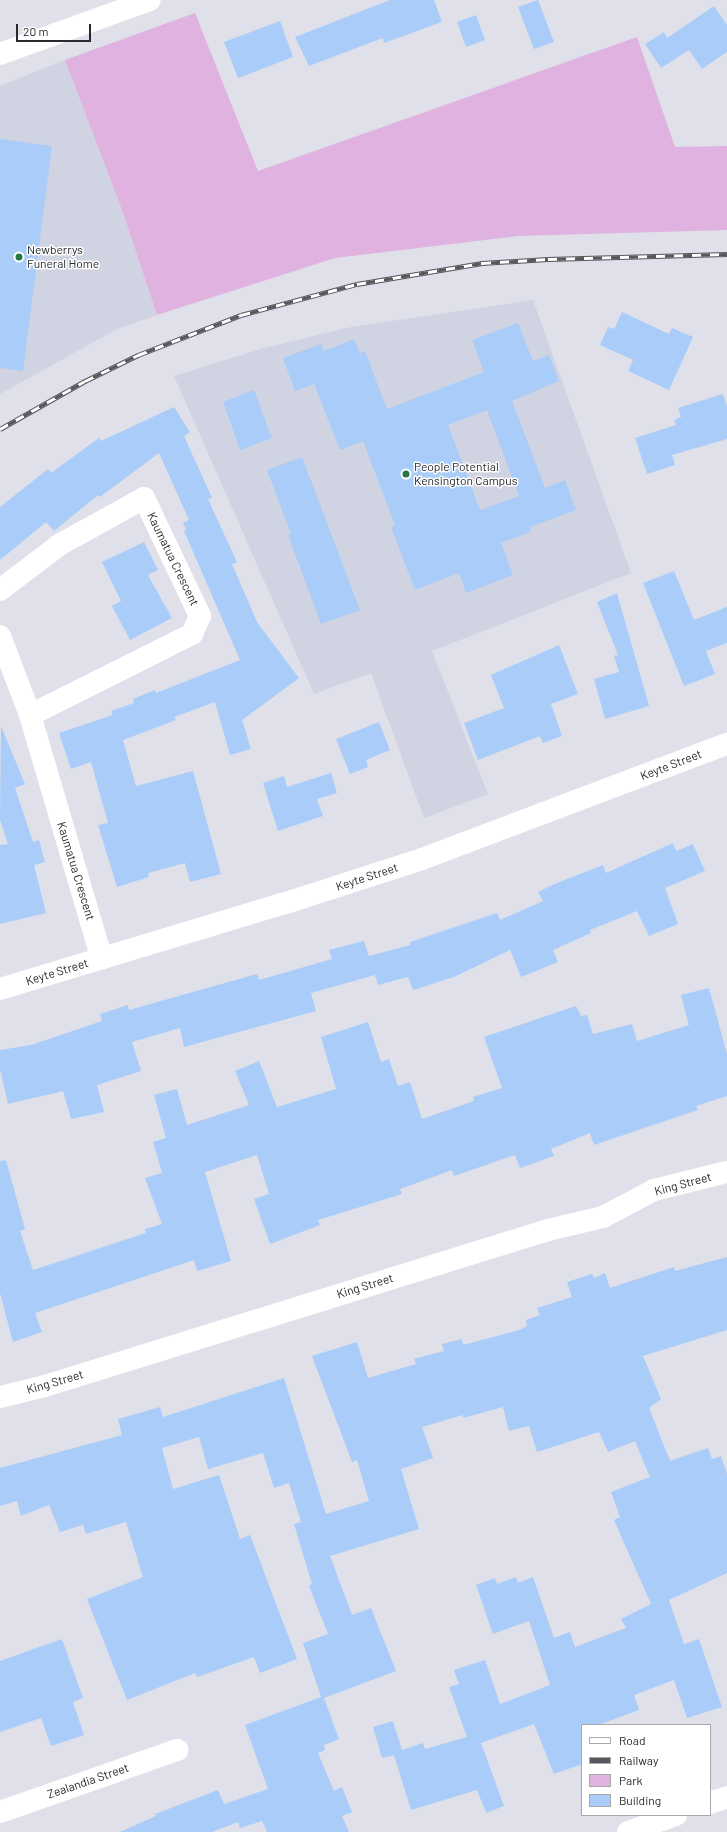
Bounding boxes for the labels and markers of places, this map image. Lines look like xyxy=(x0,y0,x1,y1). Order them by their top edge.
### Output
place label: Newberrys Funeral Home xyxy=(27,243,99,271)
marker: Newberrys Funeral Home xyxy=(14,252,24,262)
place label: People Potential Kensington Campus xyxy=(414,460,517,488)
marker: People Potential Kensington Campus xyxy=(401,469,411,479)

